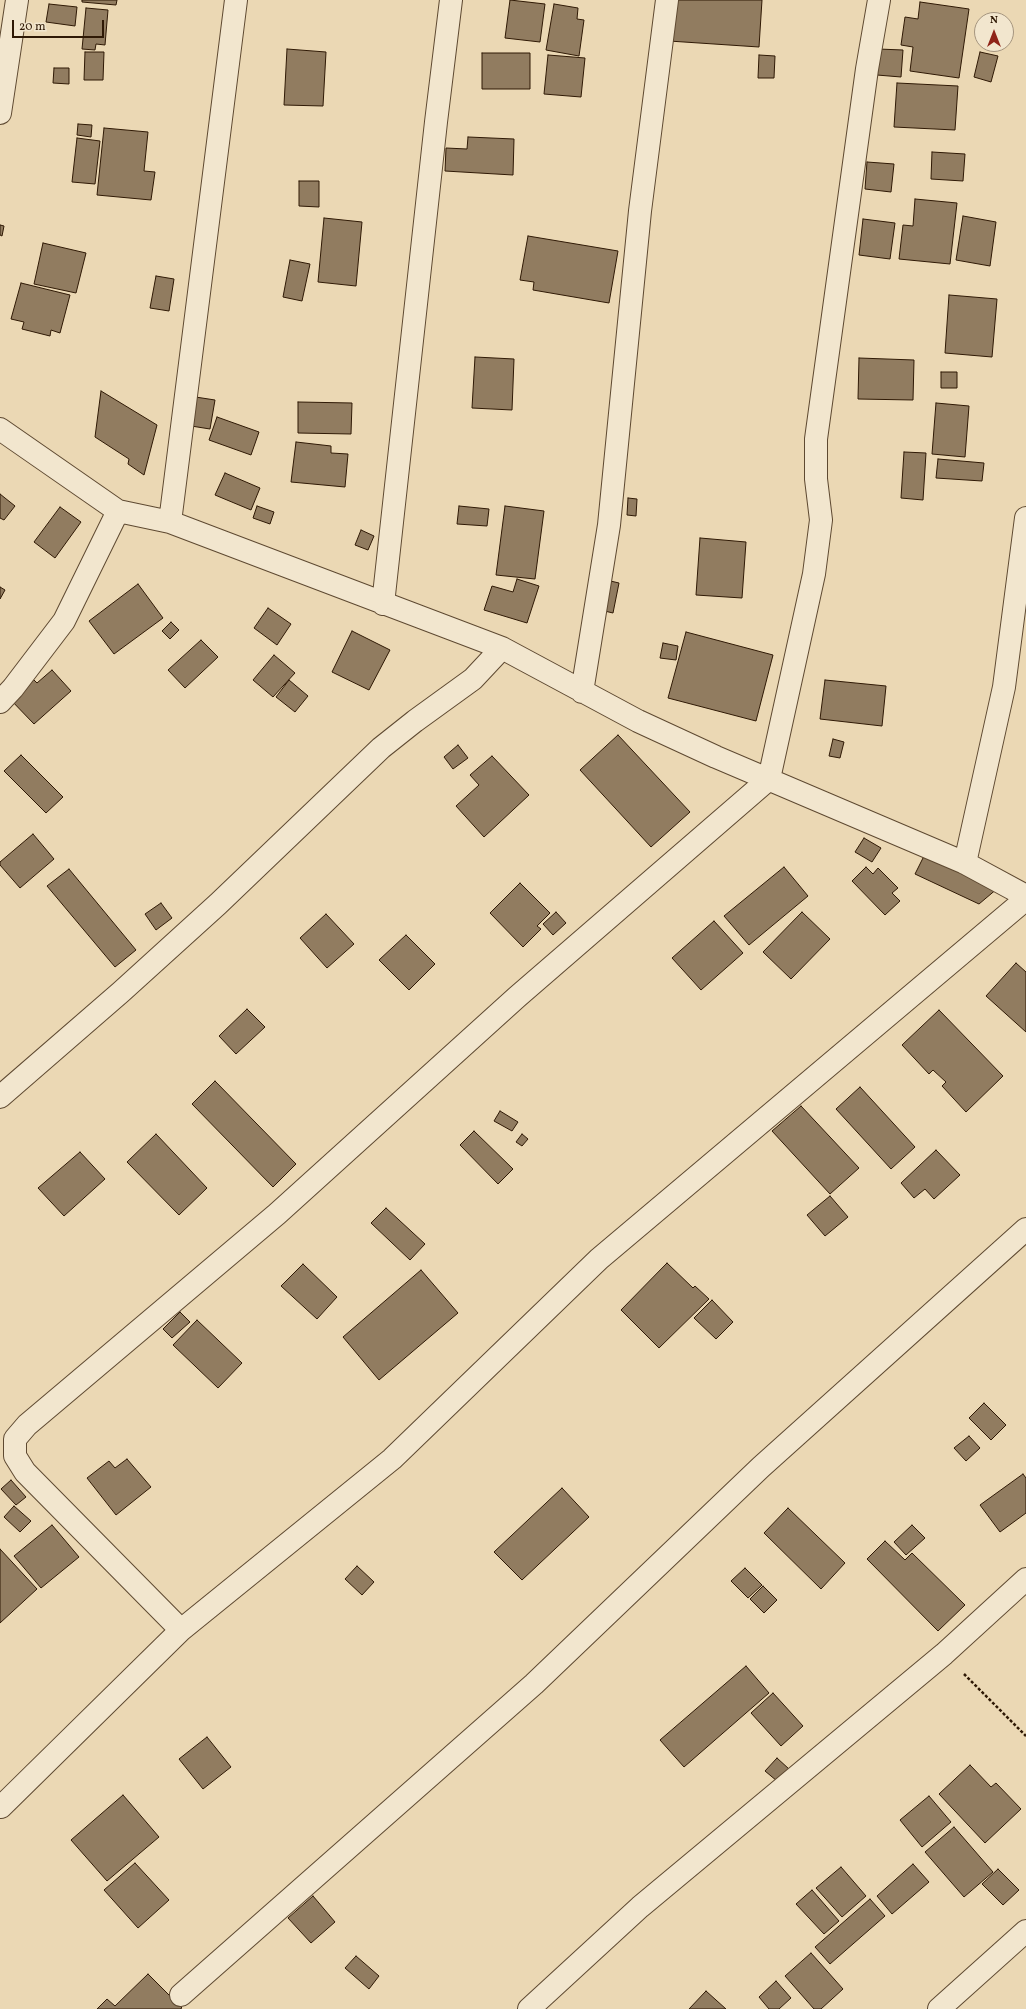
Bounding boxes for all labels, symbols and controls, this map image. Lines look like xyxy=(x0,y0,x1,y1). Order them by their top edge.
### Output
scale bar xyxy=(14,12,106,38)
north arrow xyxy=(974,12,1014,52)
text: N xyxy=(990,13,998,28)
text: 20 m xyxy=(19,19,46,35)

